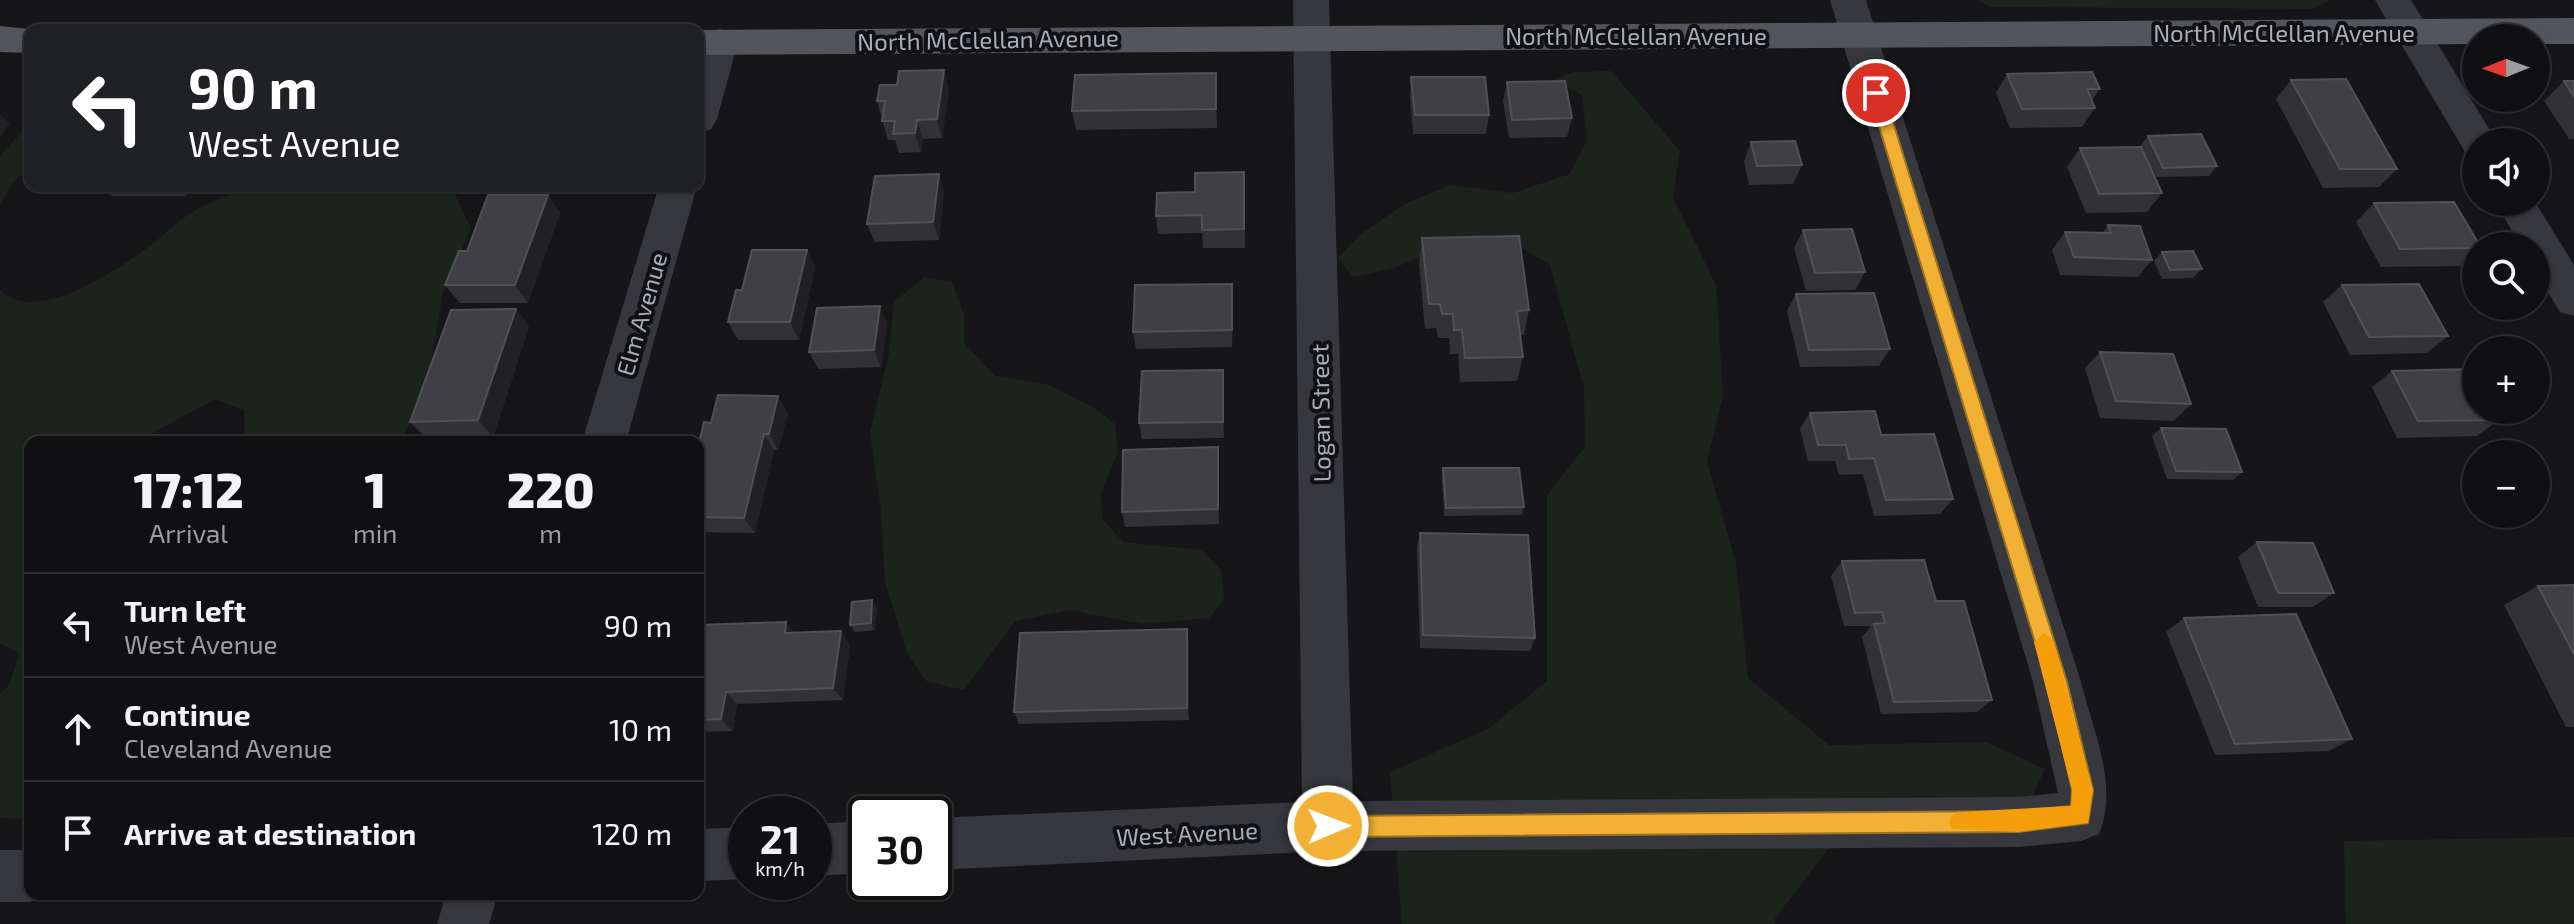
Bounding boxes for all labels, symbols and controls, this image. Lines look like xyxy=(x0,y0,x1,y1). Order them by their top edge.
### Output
street label: North McClellan Avenue xyxy=(2153,18,2415,47)
street label: North McClellan Avenue xyxy=(1505,21,1767,50)
street label: North McClellan Avenue xyxy=(857,22,1119,56)
north arrow xyxy=(2462,24,2550,112)
map controls xyxy=(2462,24,2550,528)
text: 90 m xyxy=(188,53,318,120)
icon: left xyxy=(56,56,160,160)
pin xyxy=(1842,59,1910,127)
icon: arrive xyxy=(1854,71,1898,115)
text: West Avenue xyxy=(188,121,401,164)
button: sound xyxy=(2462,128,2550,216)
button: search xyxy=(2462,232,2550,320)
street label: Elm Avenue xyxy=(610,249,672,379)
button: + xyxy=(2462,336,2550,424)
street label: Logan Street xyxy=(1304,344,1336,482)
button: − xyxy=(2462,440,2550,528)
text: 17:12 xyxy=(133,460,244,518)
text: 1 xyxy=(364,460,386,518)
text: 220 xyxy=(507,460,595,518)
text: Arrival xyxy=(149,517,228,548)
text: min xyxy=(353,517,397,548)
text: m xyxy=(539,517,562,548)
text: Turn left xyxy=(124,592,246,628)
icon: left xyxy=(56,603,100,647)
text: 90 m xyxy=(604,607,672,643)
text: West Avenue xyxy=(124,628,278,659)
text: Continue xyxy=(124,696,251,732)
icon: ahead xyxy=(56,707,100,751)
text: 10 m xyxy=(609,711,672,747)
text: Cleveland Avenue xyxy=(124,732,332,763)
position arrow xyxy=(1286,784,1370,868)
speed limit sign: 30 xyxy=(848,796,952,900)
icon: arrive xyxy=(56,811,100,855)
text: 21 xyxy=(760,814,800,862)
text: Arrive at destination xyxy=(124,815,416,851)
text: 120 m xyxy=(592,815,672,851)
street label: West Avenue xyxy=(1115,815,1259,851)
text: km/h xyxy=(755,856,805,880)

